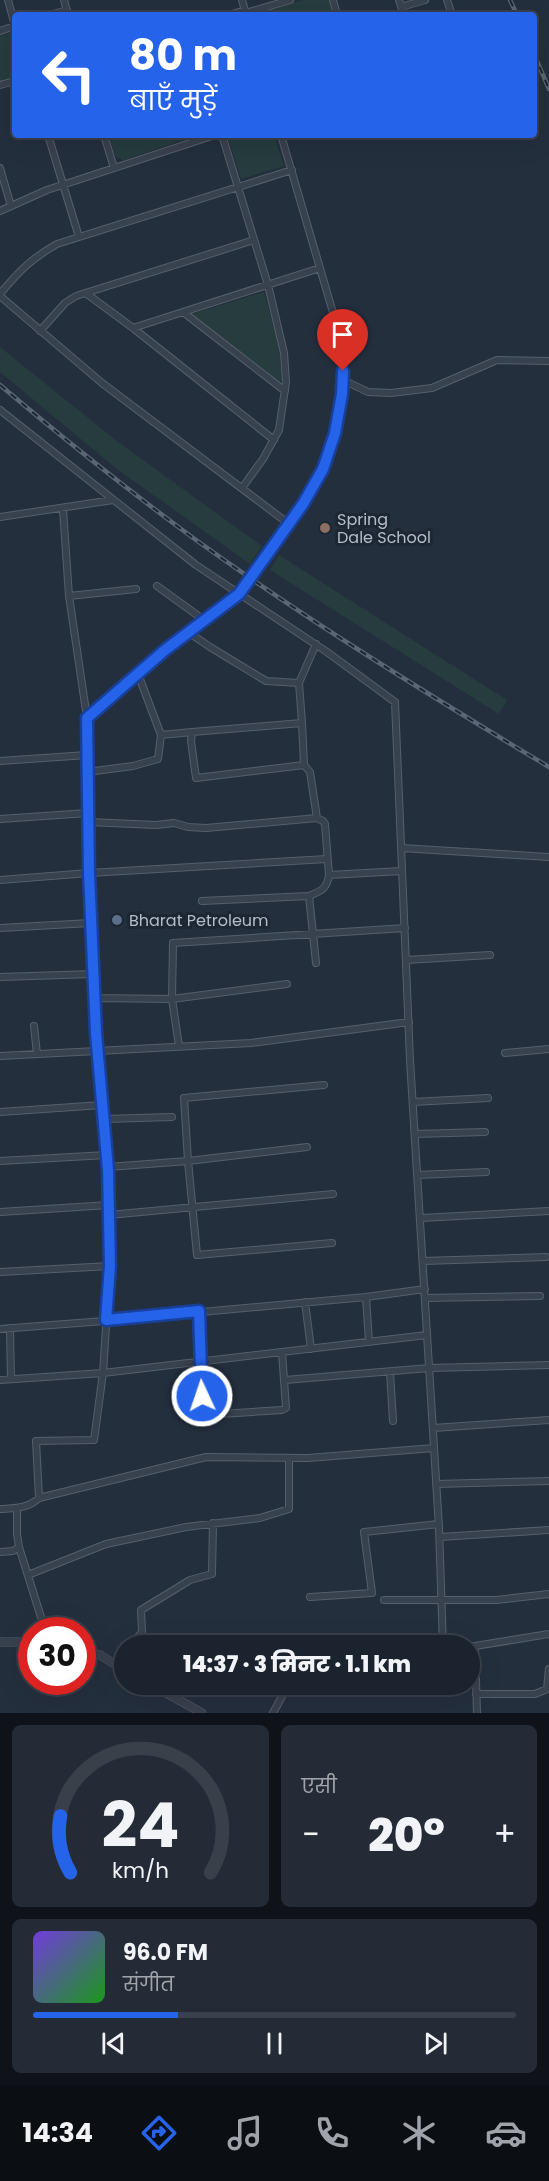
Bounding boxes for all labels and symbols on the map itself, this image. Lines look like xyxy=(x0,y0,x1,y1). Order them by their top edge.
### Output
pin xyxy=(317,309,368,371)
place label: Spring Dale School xyxy=(337,508,431,549)
marker: Spring Dale School xyxy=(318,521,332,535)
place label: Bharat Petroleum xyxy=(129,909,269,932)
marker: Bharat Petroleum xyxy=(110,913,124,927)
position arrow xyxy=(170,1364,234,1428)
speed limit sign: 30 xyxy=(18,1617,96,1695)

